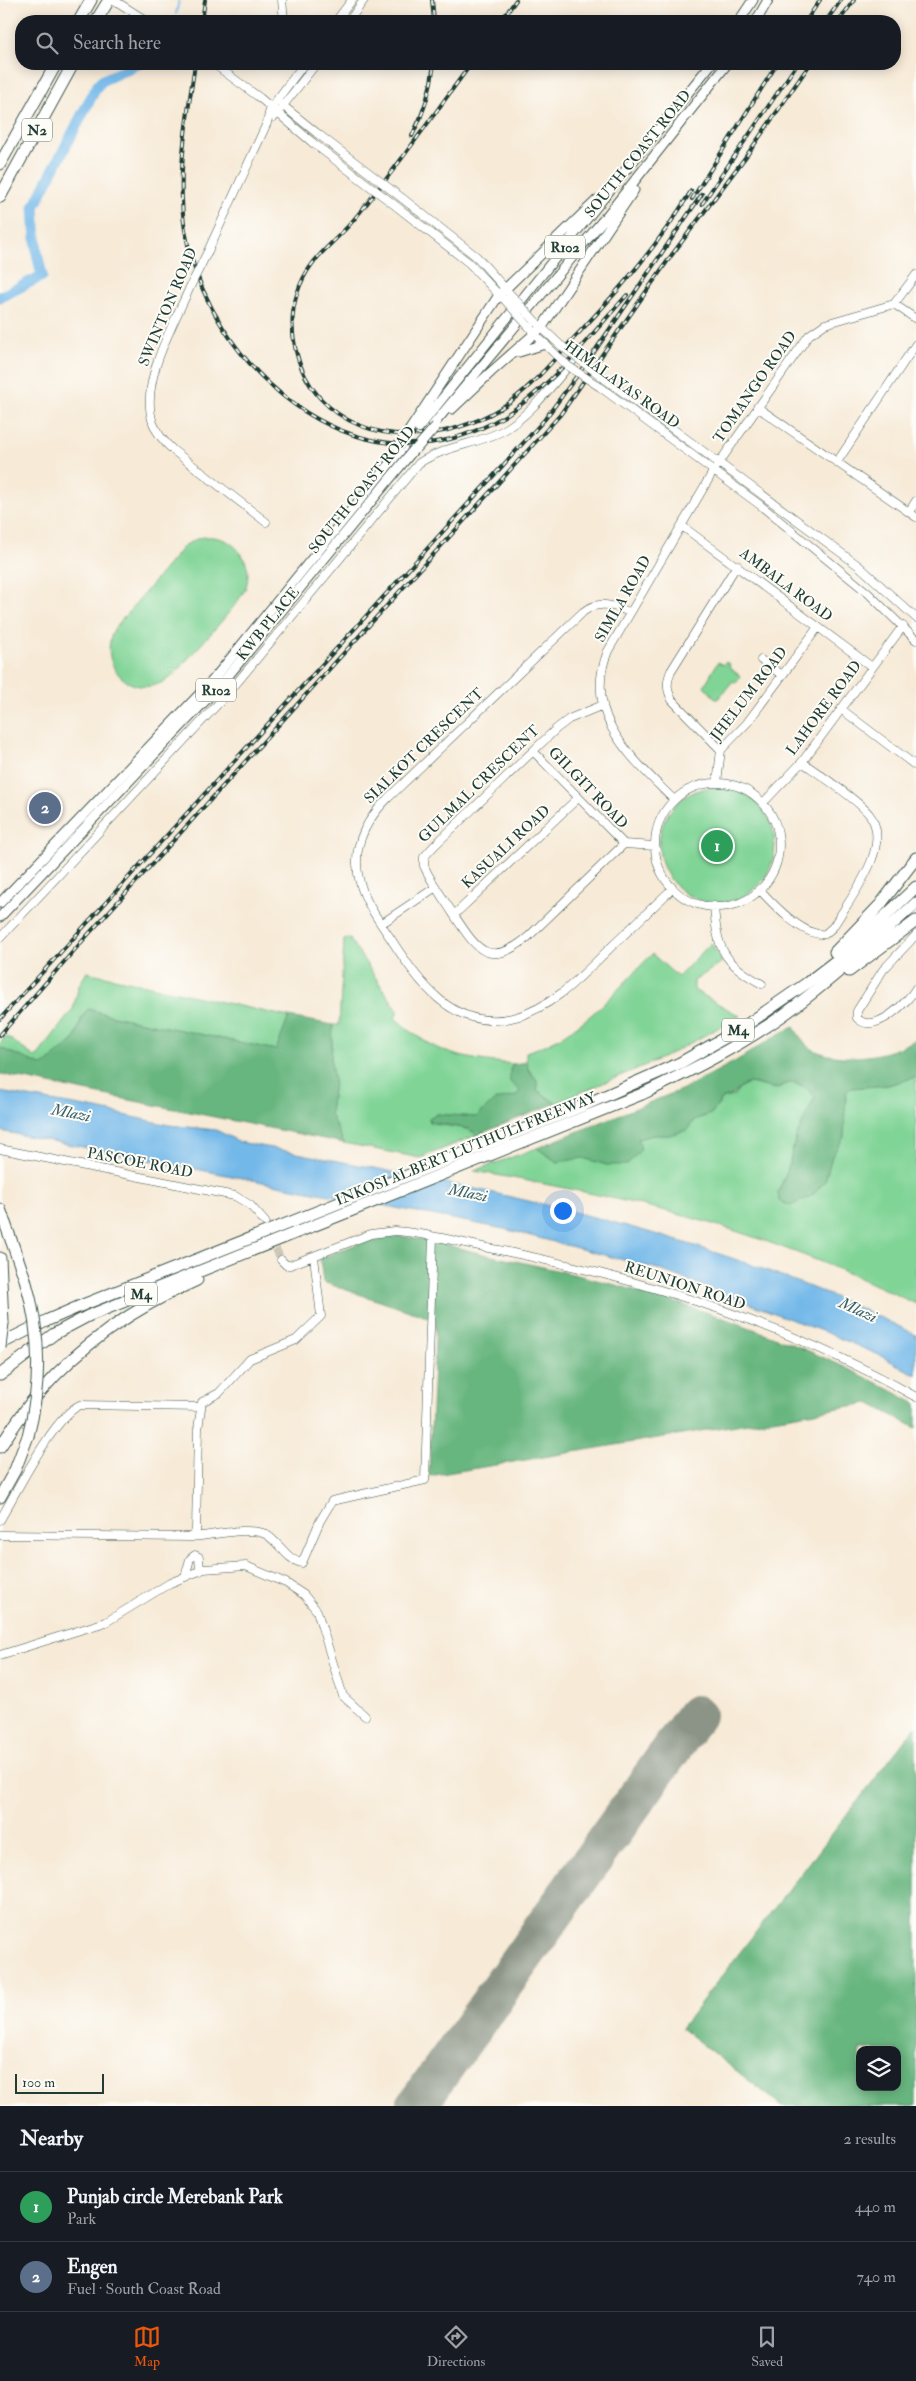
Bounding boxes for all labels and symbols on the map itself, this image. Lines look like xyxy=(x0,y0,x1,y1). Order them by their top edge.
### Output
street label: SOUTH COAST ROAD xyxy=(581,86,695,222)
road number: N2 xyxy=(22,118,52,142)
road number: R102 xyxy=(545,236,585,258)
street label: SWINTON ROAD xyxy=(134,245,202,369)
street label: TOMANGO ROAD xyxy=(709,327,801,447)
street label: HIMALAYAS ROAD xyxy=(561,337,683,433)
street label: SOUTH COAST ROAD xyxy=(305,422,419,558)
street label: AMBALA ROAD xyxy=(735,543,836,626)
street label: SIMLA ROAD xyxy=(591,552,655,646)
street label: KWB PLACE xyxy=(232,583,304,665)
street label: JHELUM ROAD xyxy=(706,643,792,746)
street label: LAHORE ROAD xyxy=(782,657,866,759)
road number: R102 xyxy=(196,678,236,702)
street label: SIALKOT CRESCENT xyxy=(360,684,488,808)
street label: GULMAL CRESCENT xyxy=(414,721,544,847)
street label: GILGIT ROAD xyxy=(544,743,632,833)
pin: 2 xyxy=(29,789,61,827)
street label: KASUALI ROAD xyxy=(458,801,554,893)
pin: 1 xyxy=(701,827,733,865)
road number: M4 xyxy=(722,1018,754,1042)
street label: INKOSI ALBERT LUTHULI FREEWAY xyxy=(333,1088,600,1210)
water label: Mlazi xyxy=(49,1099,93,1127)
street label: PASCOE ROAD xyxy=(85,1143,195,1183)
water label: Mlazi xyxy=(446,1179,490,1207)
your location xyxy=(550,1198,576,1224)
street label: REUNION ROAD xyxy=(622,1257,748,1315)
road number: M4 xyxy=(125,1282,157,1306)
water label: Mlazi xyxy=(835,1292,881,1327)
scale bar xyxy=(15,2071,104,2094)

